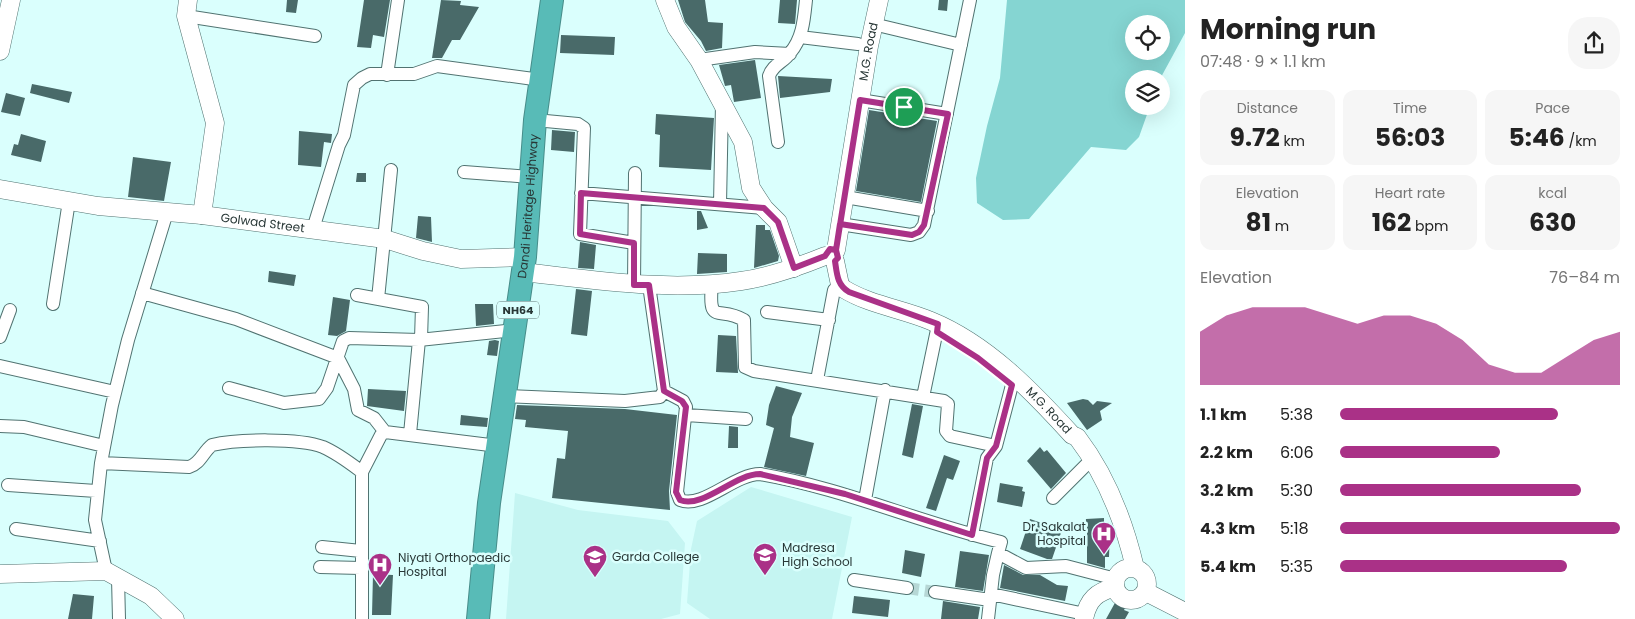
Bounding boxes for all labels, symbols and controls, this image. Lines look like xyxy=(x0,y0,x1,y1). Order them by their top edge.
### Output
text: Morning run xyxy=(1200,10,1376,49)
map controls xyxy=(1125,15,1170,115)
button: locate xyxy=(1125,15,1170,60)
button: share xyxy=(1568,17,1620,69)
street label: M.G. Road xyxy=(854,21,882,82)
text: 07:48 · 9 × 1.1 km xyxy=(1200,50,1326,73)
button: layers xyxy=(1125,70,1170,115)
pin xyxy=(883,86,925,128)
icon: arrive xyxy=(890,93,918,121)
text: Distance xyxy=(1237,98,1298,118)
text: Time xyxy=(1393,98,1427,118)
text: Pace xyxy=(1535,98,1570,118)
text: 9.72 xyxy=(1230,120,1280,155)
text: 56:03 xyxy=(1375,120,1445,155)
text: 5:46 xyxy=(1509,120,1565,155)
text: km xyxy=(1280,131,1305,151)
text: /km xyxy=(1565,131,1597,151)
street label: Dandi Heritage Highway xyxy=(513,133,542,280)
text: Elevation xyxy=(1236,183,1299,203)
text: Heart rate xyxy=(1375,183,1445,203)
text: kcal xyxy=(1538,183,1567,203)
text: 81 xyxy=(1245,205,1271,240)
text: 162 xyxy=(1372,205,1411,240)
text: 630 xyxy=(1529,205,1576,240)
street label: Golwad Street xyxy=(220,209,306,236)
text: m xyxy=(1271,216,1289,236)
text: bpm xyxy=(1411,216,1448,236)
text: Elevation xyxy=(1200,266,1272,289)
text: 76–84 m xyxy=(1549,266,1620,289)
road number: NH64 xyxy=(497,302,539,318)
street label: M.G. Road xyxy=(1023,383,1076,437)
text: 1.1 km xyxy=(1200,403,1247,426)
text: 5:38 xyxy=(1280,403,1313,426)
text: 2.2 km xyxy=(1200,441,1253,464)
text: 6:06 xyxy=(1280,441,1314,464)
text: 3.2 km xyxy=(1200,479,1254,502)
text: 5:30 xyxy=(1280,479,1313,502)
text: 4.3 km xyxy=(1200,517,1255,540)
text: 5:18 xyxy=(1280,517,1309,540)
place label: Dr. Sakalat Hospital xyxy=(1022,518,1086,549)
hospital icon: Dr. Sakalat Hospital xyxy=(1091,521,1117,555)
place label: Madresa High School xyxy=(782,539,853,570)
school or university icon: Madresa High School xyxy=(752,542,778,576)
school or university icon: Garda College xyxy=(582,544,608,578)
place label: Garda College xyxy=(612,548,699,565)
place label: Niyati Orthopaedic Hospital xyxy=(398,549,510,580)
hospital icon: Niyati Orthopaedic Hospital xyxy=(367,552,393,586)
text: 5.4 km xyxy=(1200,555,1256,578)
text: 5:35 xyxy=(1280,555,1313,578)

